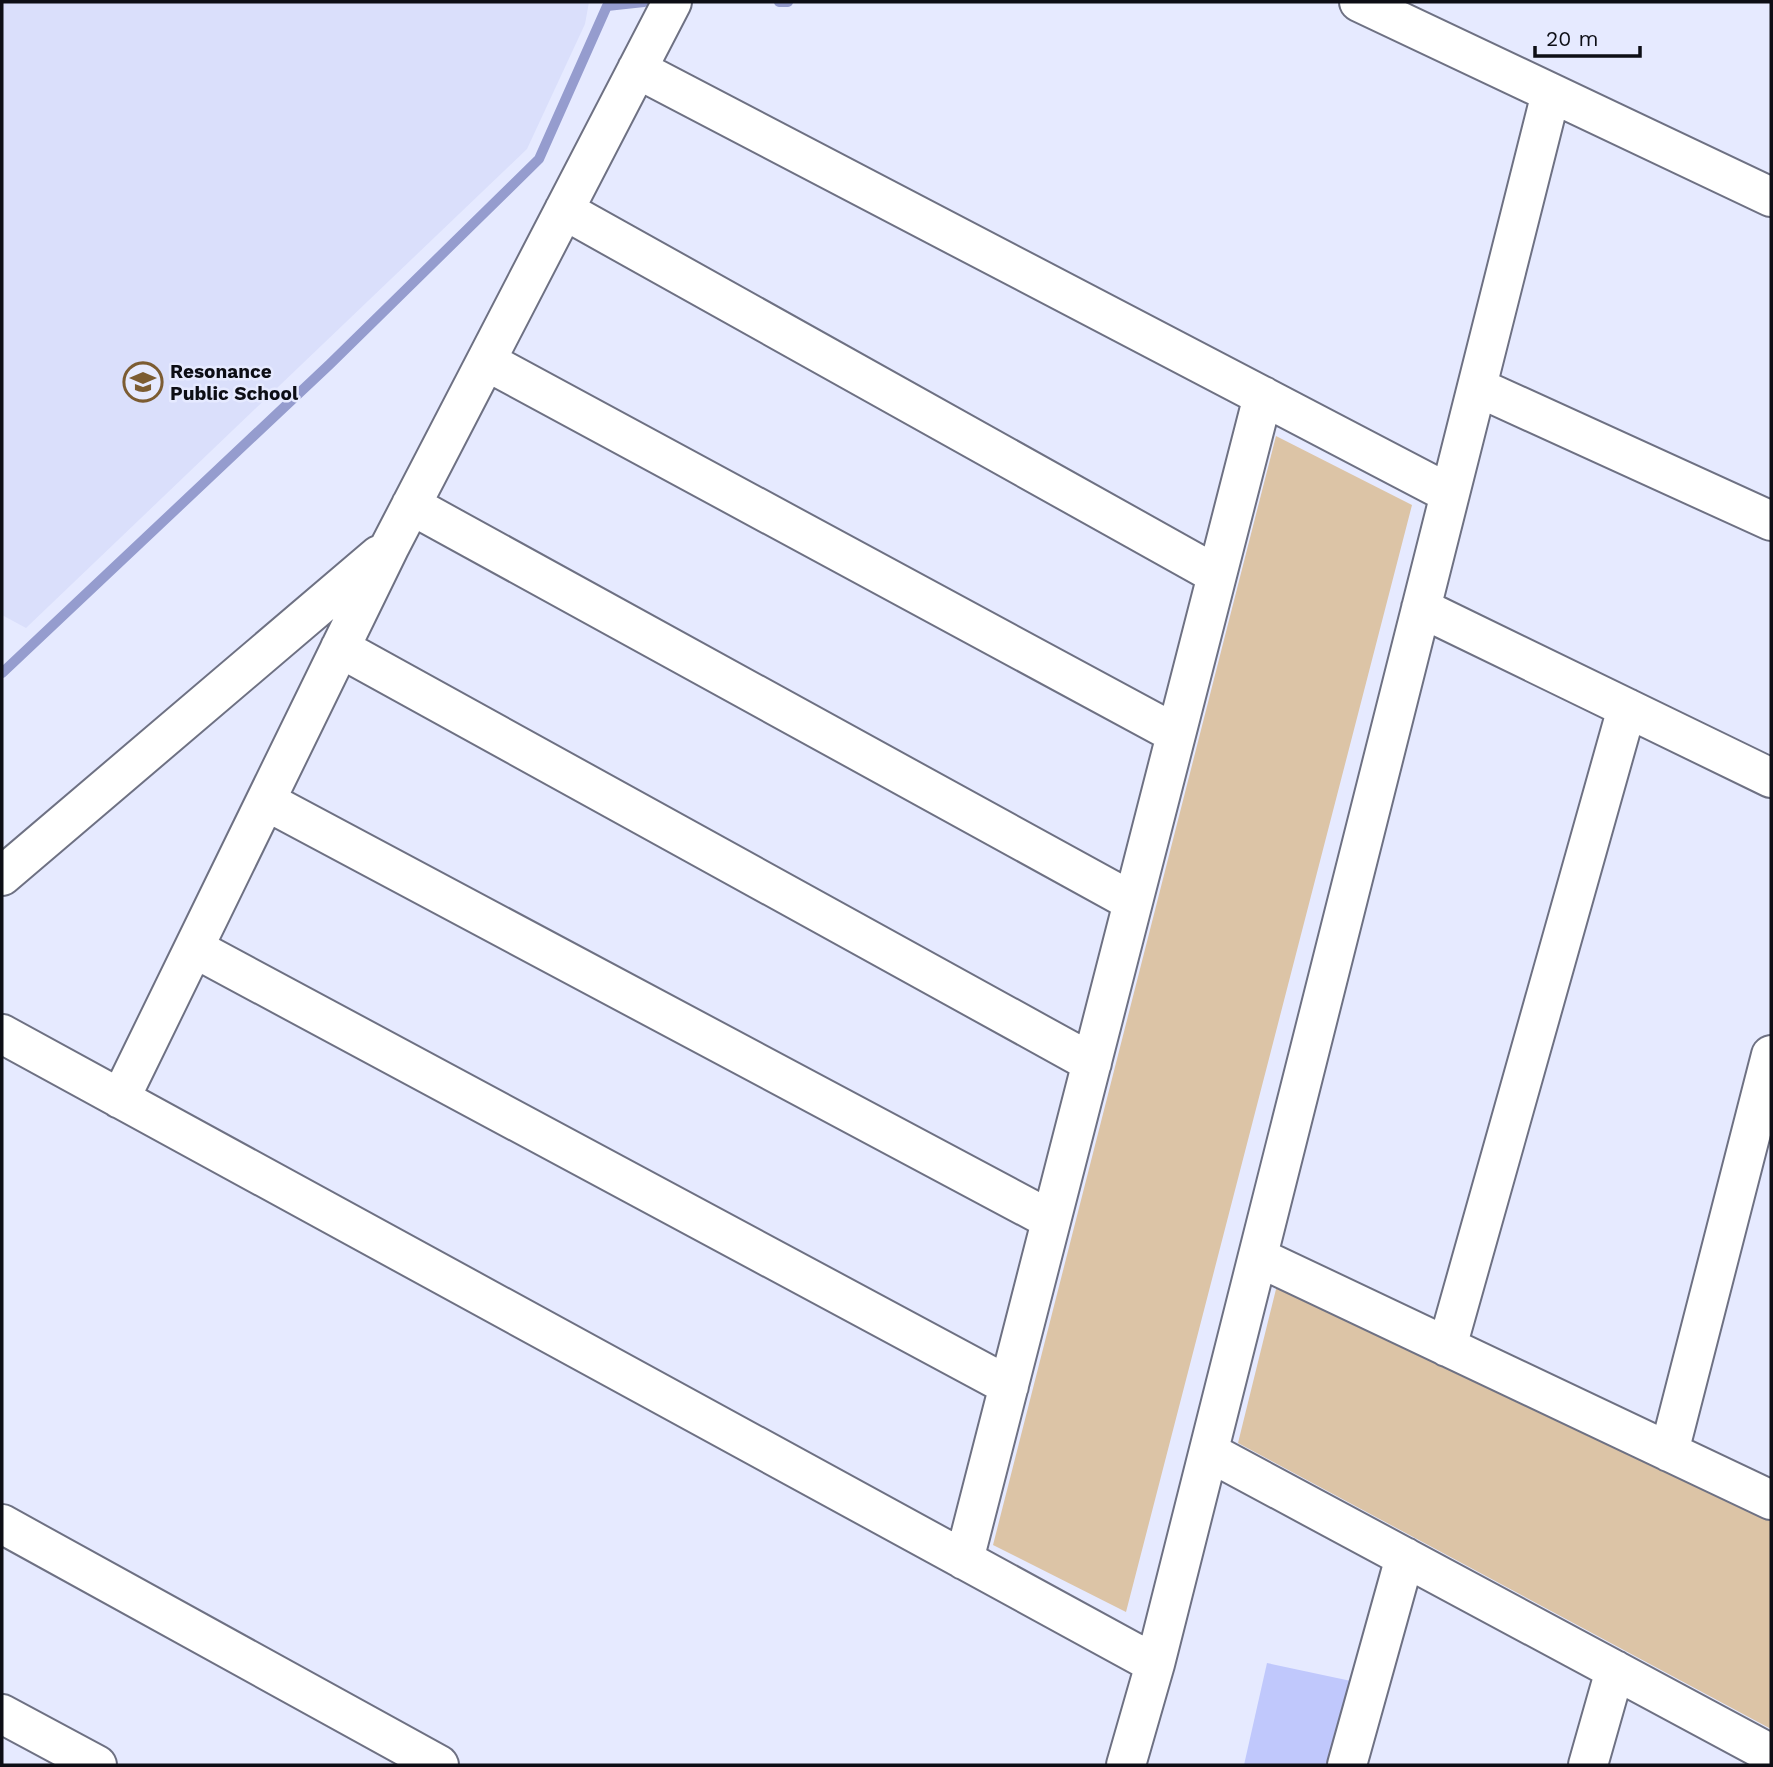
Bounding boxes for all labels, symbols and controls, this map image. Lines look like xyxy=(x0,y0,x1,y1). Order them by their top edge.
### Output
scale bar xyxy=(1535,14,1640,58)
text: 20 m xyxy=(1546,26,1598,51)
place label: Resonance Public School xyxy=(170,360,299,405)
school or university icon: Resonance Public School xyxy=(122,361,164,403)

